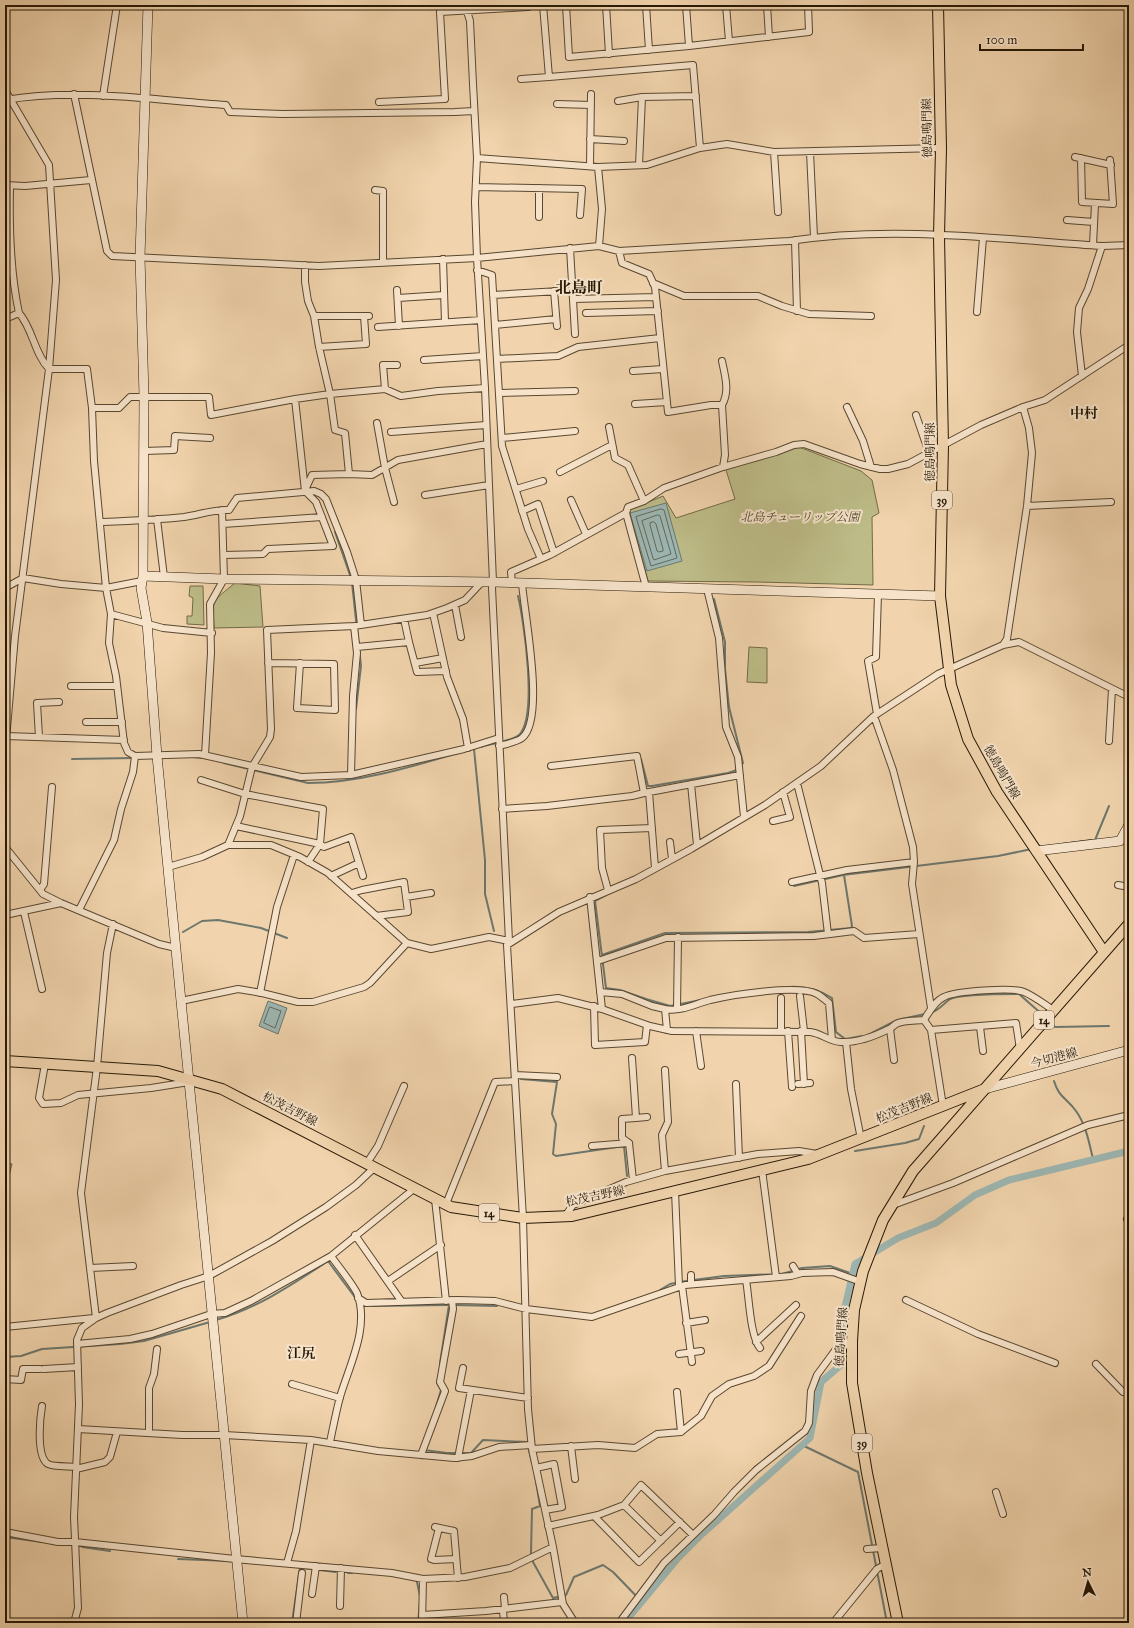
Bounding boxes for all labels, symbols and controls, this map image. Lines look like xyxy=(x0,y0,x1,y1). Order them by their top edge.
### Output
scale bar xyxy=(980,26,1083,52)
text: 100 m xyxy=(986,33,1017,47)
street label: 徳島鳴門線 xyxy=(919,98,935,158)
district label: 北島町 xyxy=(555,278,603,297)
district label: 中村 xyxy=(1070,405,1098,422)
street label: 徳島鳴門線 xyxy=(923,422,937,482)
road number: 39 xyxy=(932,491,952,509)
park label: 北島チューリップ公園 xyxy=(740,510,862,524)
street label: 徳島鳴門線 xyxy=(981,743,1023,801)
road number: 14 xyxy=(1034,1011,1054,1029)
street label: 今切港線 xyxy=(1029,1045,1079,1071)
street label: 松茂吉野線 xyxy=(260,1089,320,1129)
street label: 松茂吉野線 xyxy=(874,1090,934,1126)
street label: 松茂吉野線 xyxy=(564,1183,626,1209)
road number: 14 xyxy=(479,1204,499,1222)
street label: 徳島鳴門線 xyxy=(832,1307,850,1367)
district label: 江尻 xyxy=(287,1345,316,1362)
road number: 39 xyxy=(852,1434,872,1452)
north arrow xyxy=(1068,1562,1108,1602)
text: N xyxy=(1082,1566,1093,1579)

